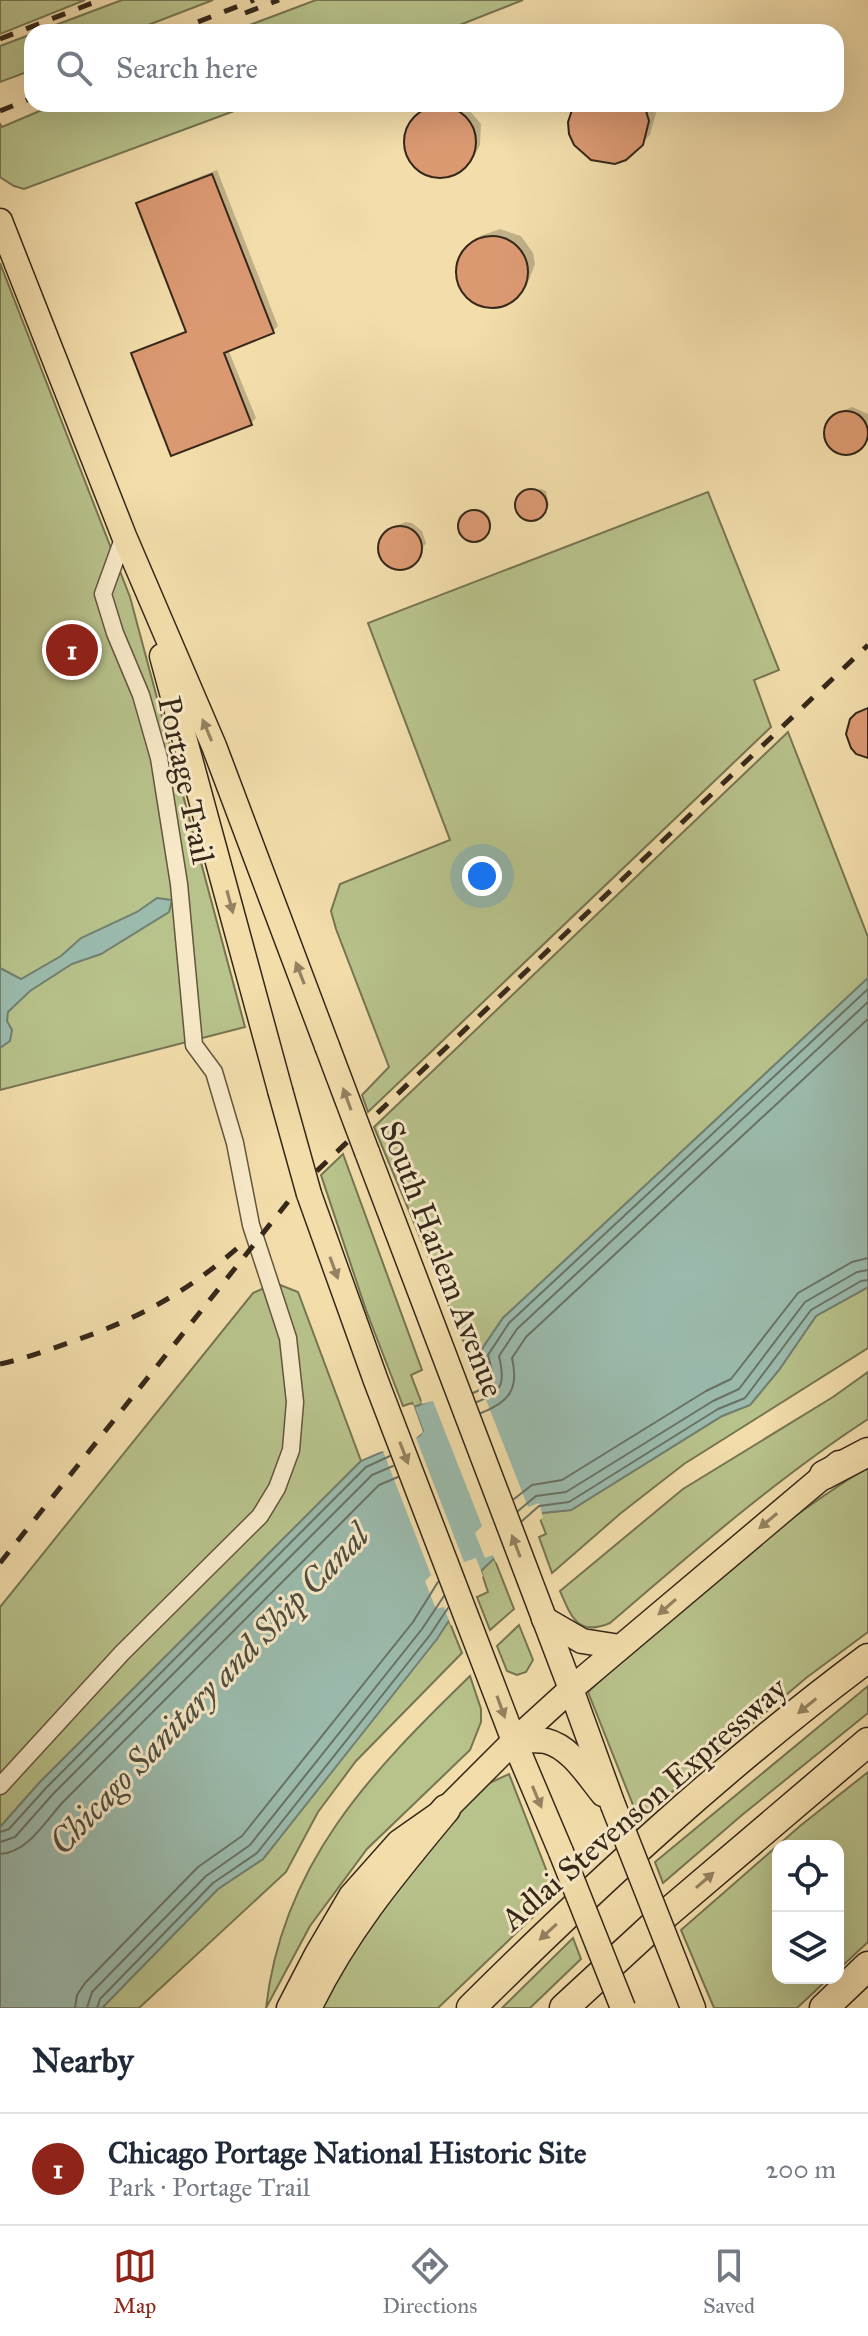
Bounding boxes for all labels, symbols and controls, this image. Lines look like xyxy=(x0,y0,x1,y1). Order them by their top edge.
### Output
search box xyxy=(24,24,844,112)
icon: search xyxy=(52,46,96,90)
text: Search here xyxy=(116,50,258,86)
pin: 1 xyxy=(46,620,98,680)
street label: Portage Trail xyxy=(149,693,223,867)
one-way arrow xyxy=(201,718,214,742)
your location xyxy=(462,856,502,896)
one-way arrow xyxy=(224,890,236,915)
one-way arrow xyxy=(293,961,306,985)
one-way arrow xyxy=(340,1087,353,1111)
street label: South Harlem Avenue xyxy=(371,1115,513,1403)
one-way arrow xyxy=(328,1256,341,1280)
one-way arrow xyxy=(398,1442,411,1466)
one-way arrow xyxy=(759,1512,779,1529)
water label: Chicago Sanitary and Ship Canal xyxy=(40,1513,380,1863)
one-way arrow xyxy=(509,1534,522,1558)
one-way arrow xyxy=(657,1598,677,1615)
street label: Adlai Stevenson Expressway xyxy=(491,1668,796,1940)
one-way arrow xyxy=(495,1695,508,1719)
one-way arrow xyxy=(797,1697,817,1714)
one-way arrow xyxy=(531,1785,544,1808)
map controls xyxy=(772,1840,844,1984)
button: locate xyxy=(772,1840,844,1912)
one-way arrow xyxy=(694,1872,714,1889)
button: layers xyxy=(772,1912,844,1984)
one-way arrow xyxy=(538,1923,557,1941)
text: Nearby xyxy=(32,2040,134,2081)
text: Chicago Portage National Historic Site xyxy=(108,2135,587,2171)
text: 1 xyxy=(53,2153,63,2185)
text: 200 m xyxy=(765,2153,836,2185)
text: Park · Portage Trail xyxy=(108,2171,310,2203)
tab: Map xyxy=(113,2244,157,2319)
tab: Directions xyxy=(382,2244,477,2319)
tab: Saved xyxy=(703,2244,755,2319)

